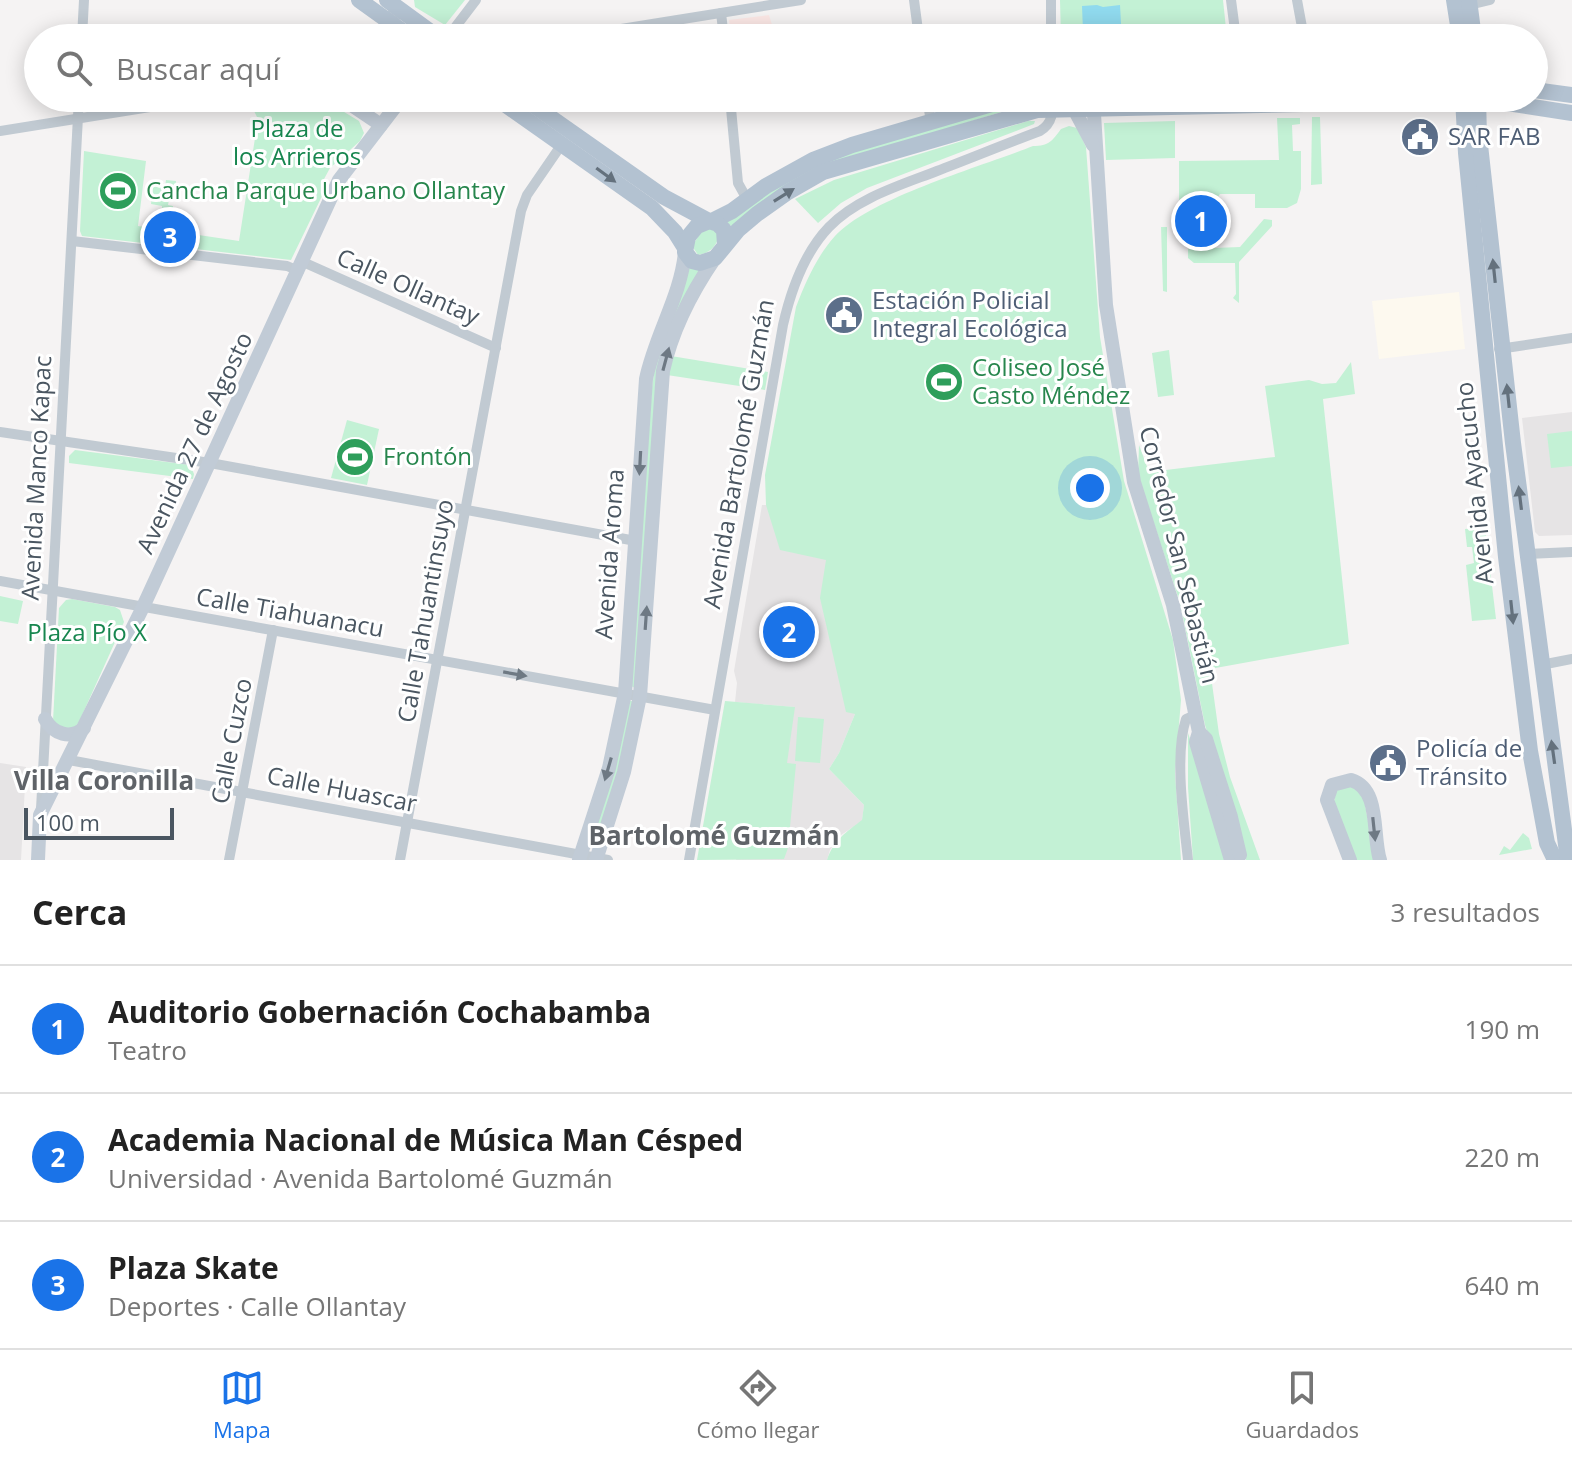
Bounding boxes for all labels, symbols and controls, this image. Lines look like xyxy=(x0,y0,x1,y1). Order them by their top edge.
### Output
search box xyxy=(24,24,1548,112)
icon: search xyxy=(52,46,96,90)
text: Buscar aquí xyxy=(116,48,280,89)
park label: Plaza de los Arrieros xyxy=(233,111,361,172)
public building icon: SAR FAB xyxy=(1399,116,1441,158)
place label: SAR FAB xyxy=(1448,119,1540,152)
one-way arrow xyxy=(595,167,616,182)
sports icon: Cancha Parque Urbano Ollantay xyxy=(97,170,139,212)
place label: Cancha Parque Urbano Ollantay xyxy=(146,173,506,206)
one-way arrow xyxy=(773,188,795,202)
pin: 1 xyxy=(1175,191,1227,251)
pin: 3 xyxy=(144,207,196,267)
street label: Calle Ollantay xyxy=(332,239,486,332)
one-way arrow xyxy=(1488,258,1501,283)
place label: Estación Policial Integral Ecológica xyxy=(872,283,1068,344)
public building icon: Estación Policial Integral Ecológica xyxy=(823,294,865,336)
street label: Avenida Bartolomé Guzmán xyxy=(694,297,781,611)
street label: Avenida 27 de Agosto xyxy=(128,326,259,558)
one-way arrow xyxy=(661,347,673,372)
place label: Coliseo José Casto Méndez xyxy=(972,350,1130,411)
street label: Avenida Manco Kapac xyxy=(13,355,58,601)
sports icon: Coliseo José Casto Méndez xyxy=(923,361,965,403)
street label: Avenida Ayacucho xyxy=(1446,380,1501,586)
one-way arrow xyxy=(1502,383,1515,408)
street label: Corredor San Sebastián xyxy=(1133,423,1228,687)
sports icon: Frontón xyxy=(334,436,376,478)
place label: Frontón xyxy=(383,439,472,472)
one-way arrow xyxy=(634,451,647,476)
street label: Avenida Aroma xyxy=(586,468,631,640)
your location xyxy=(1070,468,1110,508)
one-way arrow xyxy=(1513,486,1526,511)
street label: Calle Tahuantinsuyo xyxy=(389,496,460,725)
street label: Calle Tiahuanacu xyxy=(194,579,387,644)
one-way arrow xyxy=(1506,600,1519,625)
pin: 2 xyxy=(763,602,815,662)
one-way arrow xyxy=(640,605,653,630)
park label: Plaza Pío X xyxy=(27,615,147,648)
one-way arrow xyxy=(503,668,528,680)
street label: Calle Cuzco xyxy=(202,675,259,806)
place label: Policía de Tránsito xyxy=(1416,731,1522,792)
one-way arrow xyxy=(1546,739,1559,764)
public building icon: Policía de Tránsito xyxy=(1367,742,1409,784)
street label: Calle Huascar xyxy=(264,758,420,819)
one-way arrow xyxy=(601,758,614,782)
district label: Villa Coronilla xyxy=(14,762,194,798)
scale bar xyxy=(24,804,174,840)
text: 100 m xyxy=(36,807,100,837)
district label: Bartolomé Guzmán xyxy=(589,817,839,853)
one-way arrow xyxy=(1368,817,1381,842)
text: Cerca xyxy=(32,889,127,935)
text: 3 resultados xyxy=(1391,894,1540,930)
text: Auditorio Gobernación Cochabamba xyxy=(108,991,651,1032)
text: 1 xyxy=(51,1011,65,1047)
text: 190 m xyxy=(1465,1011,1540,1047)
text: Teatro xyxy=(108,1032,187,1068)
text: Academia Nacional de Música Man Césped xyxy=(108,1119,743,1160)
text: 2 xyxy=(51,1139,65,1175)
text: 220 m xyxy=(1465,1139,1540,1175)
text: Universidad · Avenida Bartolomé Guzmán xyxy=(108,1160,613,1196)
text: Plaza Skate xyxy=(108,1247,279,1288)
text: 3 xyxy=(51,1267,65,1303)
text: 640 m xyxy=(1465,1267,1540,1303)
text: Deportes · Calle Ollantay xyxy=(108,1288,406,1324)
tab: Mapa xyxy=(213,1366,271,1444)
tab: Cómo llegar xyxy=(697,1366,820,1444)
tab: Guardados xyxy=(1245,1366,1359,1444)

